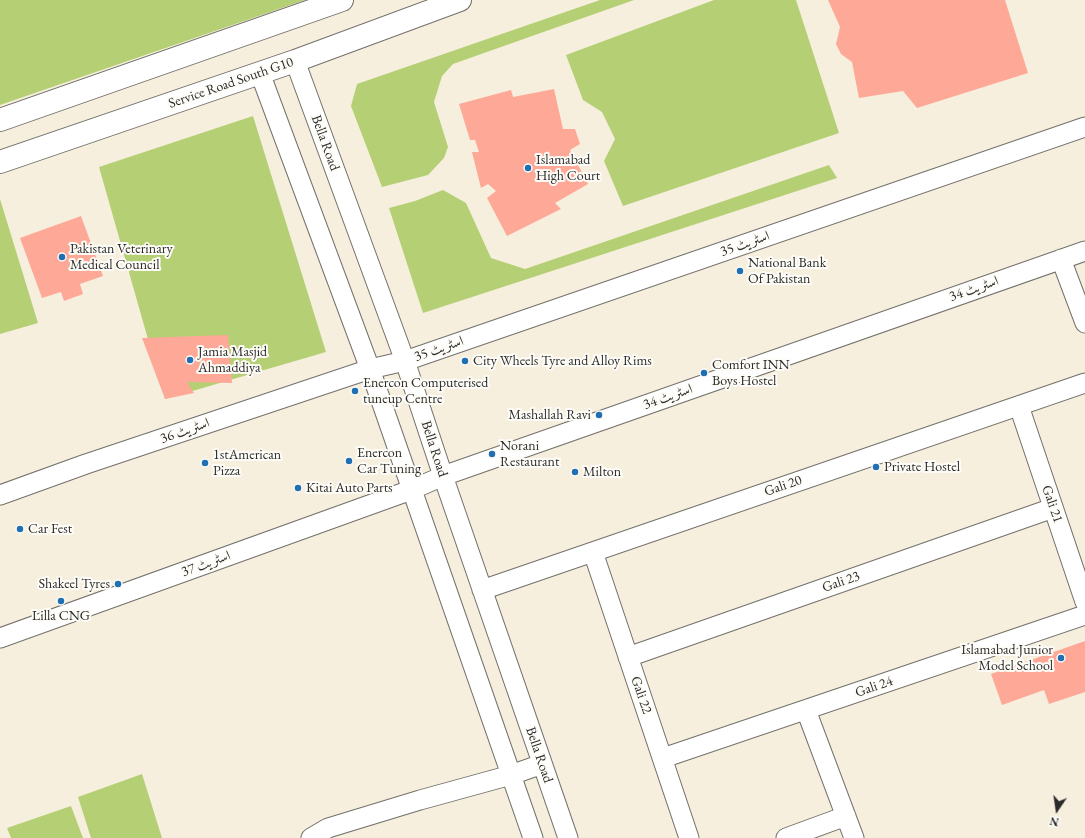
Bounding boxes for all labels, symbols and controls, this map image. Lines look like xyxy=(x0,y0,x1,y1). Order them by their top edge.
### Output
street label: Service Road South G10 xyxy=(166,54,296,112)
street label: Bella Road xyxy=(307,113,343,173)
place label: Islamabad High Court xyxy=(536,152,600,184)
marker: Islamabad High Court xyxy=(523,163,533,173)
street label: اسٹریٹ 35 xyxy=(718,228,772,260)
place label: Pakistan Veterinary Medical Council xyxy=(70,241,173,274)
marker: Pakistan Veterinary Medical Council xyxy=(57,252,67,262)
place label: National Bank Of Pakistan xyxy=(748,255,826,288)
marker: National Bank Of Pakistan xyxy=(735,266,745,276)
street label: اسٹریٹ 34 xyxy=(947,273,1001,305)
street label: اسٹریٹ 35 xyxy=(412,333,466,365)
place label: Jamia Masjid Ahmaddiya xyxy=(198,344,267,376)
place label: City Wheels Tyre and Alloy Rims xyxy=(473,353,652,369)
marker: Jamia Masjid Ahmaddiya xyxy=(185,355,195,365)
marker: City Wheels Tyre and Alloy Rims xyxy=(460,356,470,366)
place label: Comfort INN Boys Hostel xyxy=(712,357,790,390)
marker: Comfort INN Boys Hostel xyxy=(699,368,709,378)
place label: Enercon Computerised tuneup Centre xyxy=(363,375,488,408)
street label: اسٹریٹ 34 xyxy=(641,381,695,413)
marker: Enercon Computerised tuneup Centre xyxy=(350,386,360,396)
place label: Mashallah Ravi xyxy=(509,407,591,423)
marker: Mashallah Ravi xyxy=(594,410,604,420)
street label: اسٹریٹ 36 xyxy=(158,415,212,447)
street label: Bella Road xyxy=(417,419,451,479)
place label: Norani Restaurant xyxy=(500,438,559,470)
place label: Enercon Car Tuning xyxy=(357,445,421,478)
place label: 1stAmerican Pizza xyxy=(213,447,281,480)
marker: Norani Restaurant xyxy=(487,449,497,459)
marker: Enercon Car Tuning xyxy=(344,456,354,466)
marker: 1stAmerican Pizza xyxy=(200,458,210,468)
place label: Private Hostel xyxy=(884,459,960,475)
marker: Private Hostel xyxy=(871,462,881,472)
place label: Milton xyxy=(583,464,621,480)
marker: Milton xyxy=(570,467,580,477)
street label: Gali 20 xyxy=(762,472,804,500)
place label: Kitai Auto Parts xyxy=(306,480,393,496)
marker: Kitai Auto Parts xyxy=(293,483,303,493)
street label: Gali 21 xyxy=(1038,483,1066,525)
place label: Car Fest xyxy=(28,521,72,537)
marker: Car Fest xyxy=(15,524,25,534)
street label: اسٹریٹ 37 xyxy=(179,547,233,581)
street label: Gali 23 xyxy=(820,568,862,596)
place label: Shakeel Tyres xyxy=(38,576,110,592)
marker: Shakeel Tyres xyxy=(113,579,123,589)
marker: Lilla CNG xyxy=(56,596,66,606)
place label: Lilla CNG xyxy=(32,608,90,624)
place label: Islamabad Junior Model School xyxy=(961,642,1053,674)
marker: Islamabad Junior Model School xyxy=(1056,653,1066,663)
street label: Gali 24 xyxy=(853,673,895,701)
street label: Gali 22 xyxy=(627,674,655,716)
street label: Bella Road xyxy=(522,725,556,785)
north arrow xyxy=(1037,790,1077,830)
text: N xyxy=(1048,814,1060,830)

